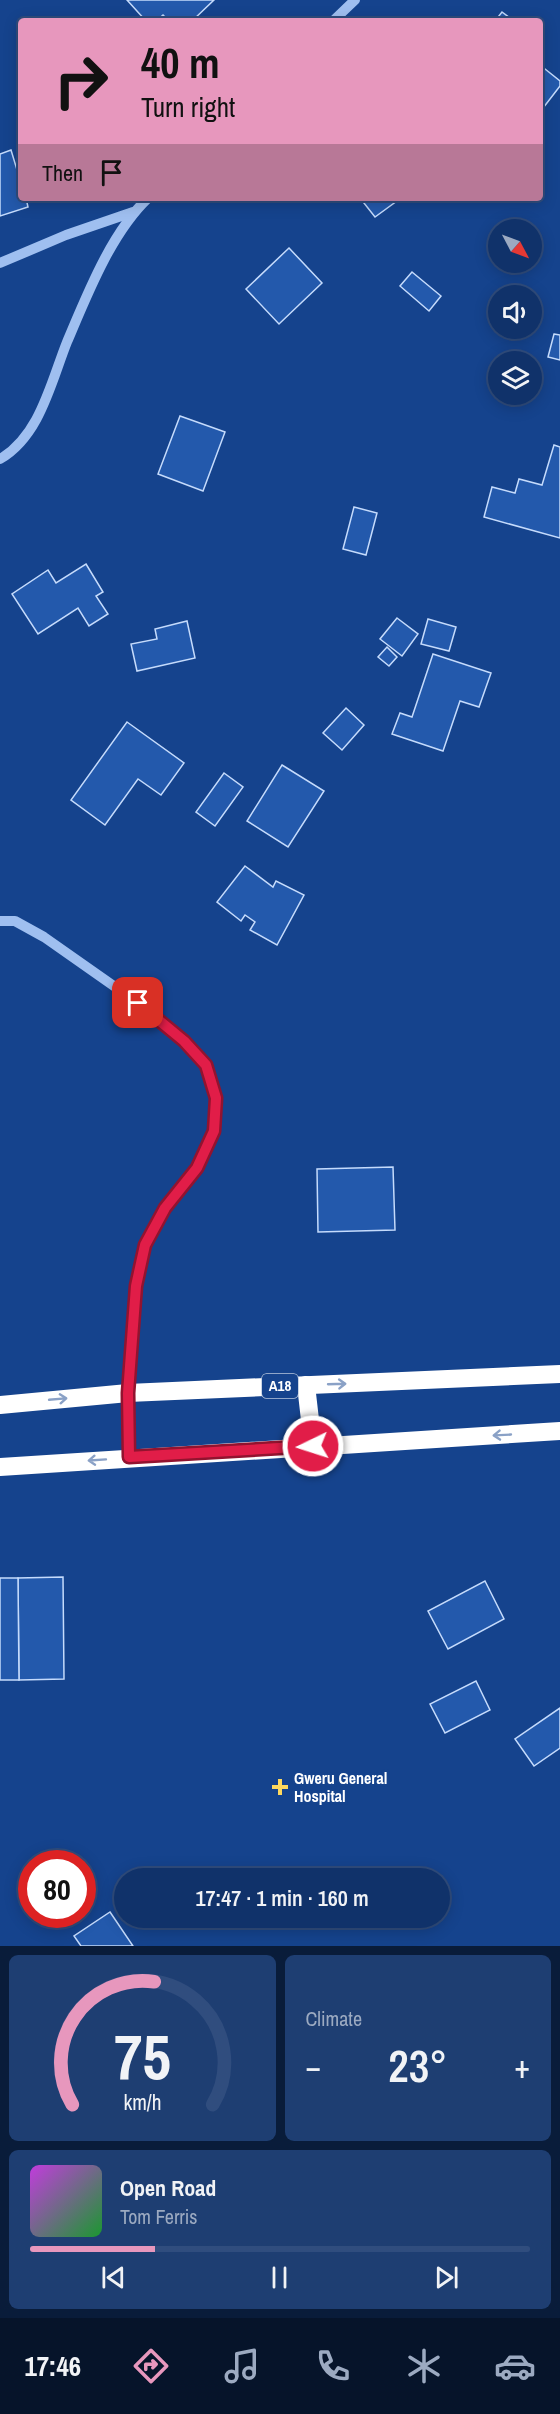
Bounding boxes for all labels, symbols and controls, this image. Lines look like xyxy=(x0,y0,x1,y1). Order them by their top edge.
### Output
text: 40 m xyxy=(141,35,220,91)
icon: right xyxy=(42,42,120,120)
text: Turn right xyxy=(141,89,235,125)
icon: arrive xyxy=(95,156,128,189)
text: Then xyxy=(42,158,83,188)
north arrow xyxy=(488,219,542,273)
map controls xyxy=(488,219,542,405)
button: sound xyxy=(488,285,542,339)
button: layers xyxy=(488,351,542,405)
pin xyxy=(112,977,163,1028)
icon: arrive xyxy=(121,986,154,1019)
road number: A18 xyxy=(262,1374,298,1398)
one-way arrow xyxy=(326,1378,346,1389)
one-way arrow xyxy=(48,1393,68,1404)
position arrow xyxy=(281,1414,345,1478)
one-way arrow xyxy=(492,1429,512,1440)
one-way arrow xyxy=(88,1454,108,1465)
place label: Gweru General Hospital xyxy=(294,1767,387,1807)
marker: Gweru General Hospital xyxy=(271,1778,289,1796)
speed limit sign: 80 xyxy=(18,1850,96,1928)
text: 17:47 · 1 min · 160 m xyxy=(195,1883,369,1913)
text: Climate xyxy=(306,2005,362,2032)
text: 75 xyxy=(114,2014,171,2098)
text: 23° xyxy=(388,2035,447,2096)
text: − xyxy=(306,2044,321,2088)
text: + xyxy=(514,2044,530,2088)
text: km/h xyxy=(123,2088,161,2117)
text: Open Road xyxy=(120,2173,216,2203)
text: Tom Ferris xyxy=(120,2203,198,2230)
icon: previous xyxy=(97,2261,130,2294)
icon: pause xyxy=(263,2261,296,2294)
icon: next xyxy=(430,2261,463,2294)
icon: directions xyxy=(130,2345,172,2387)
icon: music xyxy=(221,2345,263,2387)
icon: phone xyxy=(312,2345,354,2387)
icon: climate xyxy=(403,2345,445,2387)
icon: car xyxy=(494,2345,536,2387)
text: 17:46 xyxy=(24,2348,81,2384)

